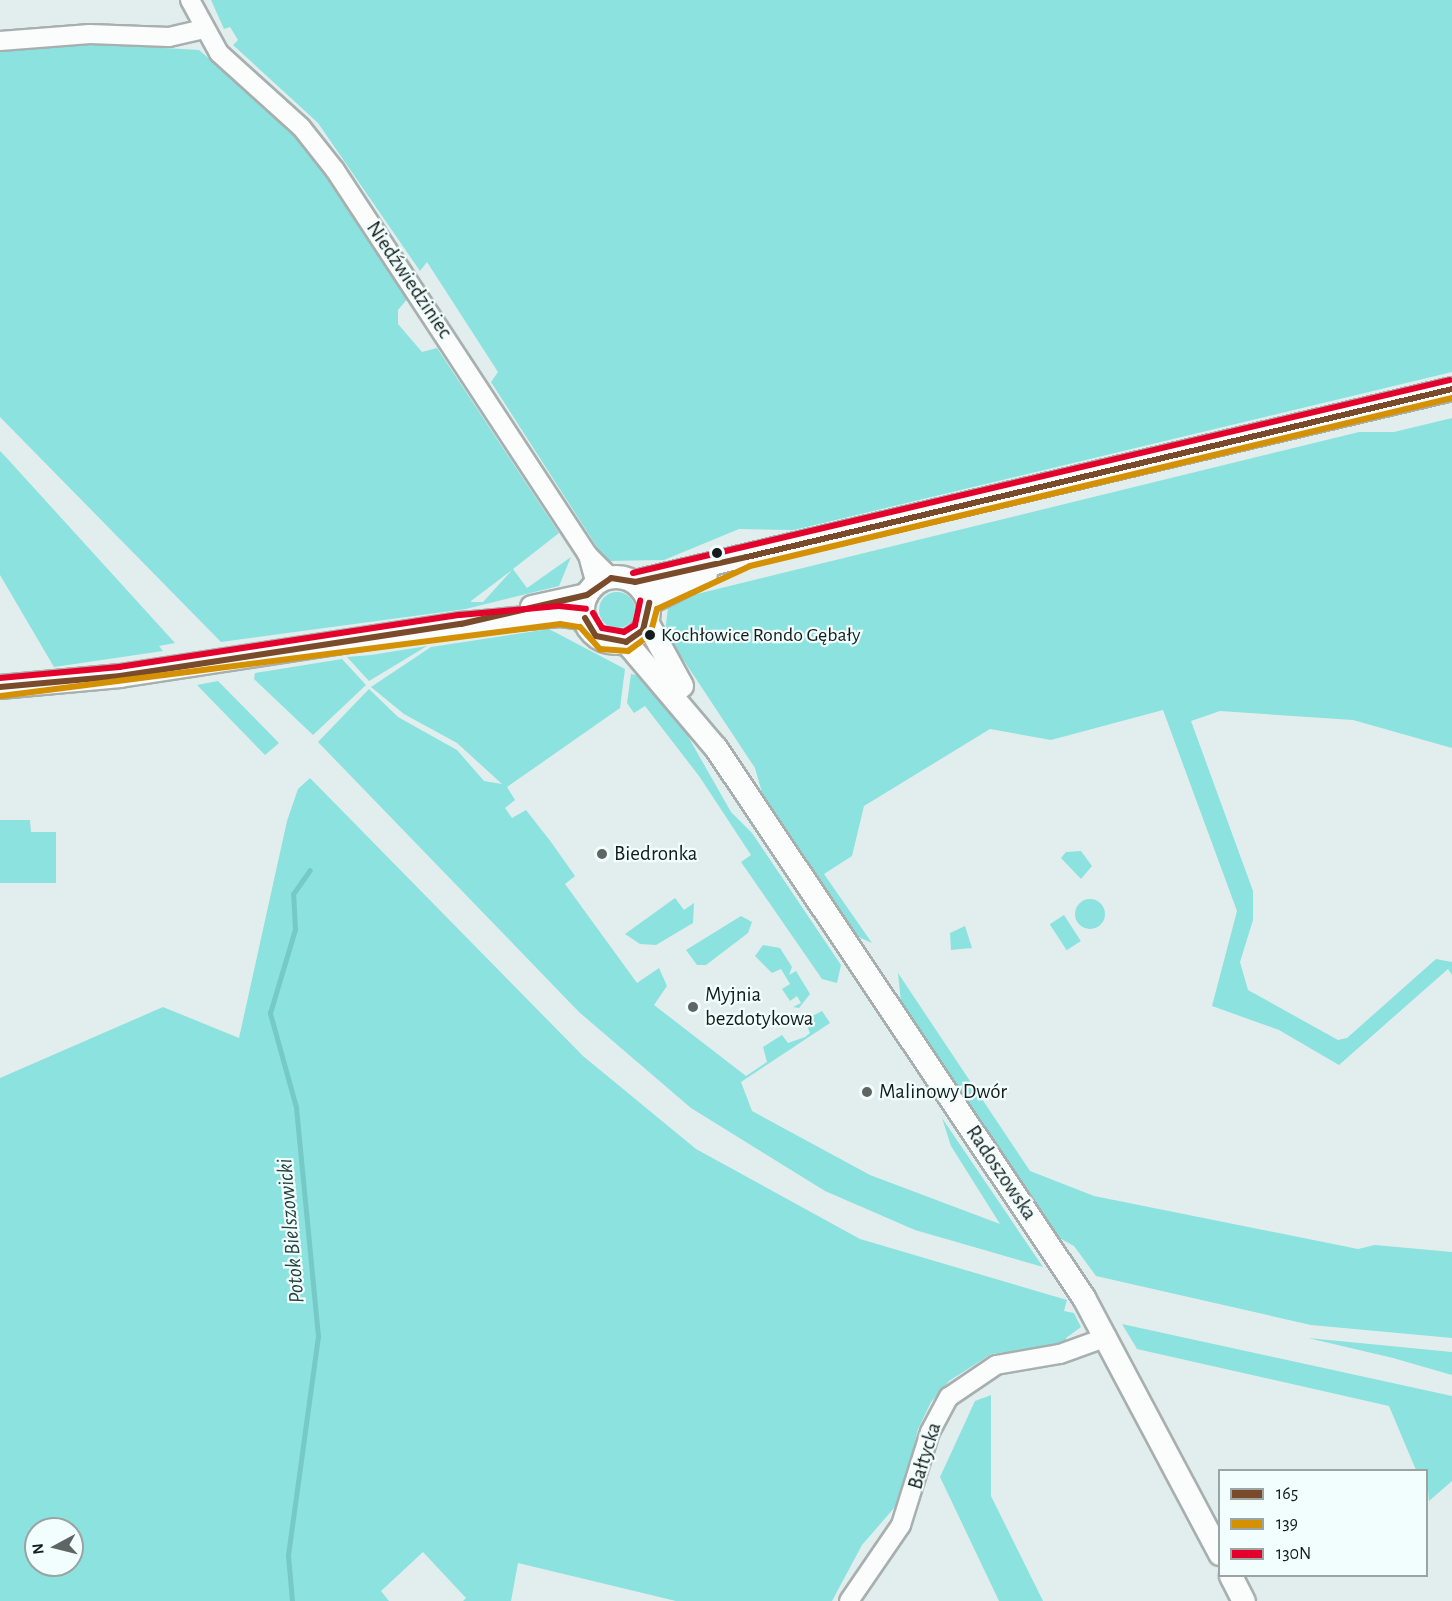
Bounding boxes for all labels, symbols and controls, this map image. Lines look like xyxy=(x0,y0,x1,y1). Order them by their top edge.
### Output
street label: Niedźwiedziniec xyxy=(361,217,457,343)
unlabelled marker xyxy=(711,547,723,559)
place label: Kochłowice Rondo Gębały xyxy=(661,623,861,647)
marker: Kochłowice Rondo Gębały xyxy=(644,629,656,641)
place label: Biedronka xyxy=(614,841,697,867)
marker: Biedronka xyxy=(595,847,609,861)
place label: Myjnia bezdotykowa xyxy=(705,982,813,1032)
marker: Myjnia bezdotykowa xyxy=(686,1000,700,1014)
place label: Malinowy Dwór xyxy=(879,1079,1007,1105)
marker: Malinowy Dwór xyxy=(860,1085,874,1099)
street label: Radoszowska xyxy=(960,1121,1042,1225)
water label: Potok Bielszowicki xyxy=(272,1158,310,1304)
street label: Bałtycka xyxy=(903,1419,947,1493)
legend xyxy=(1218,1469,1428,1577)
text: 165 xyxy=(1276,1485,1298,1503)
text: 139 xyxy=(1276,1515,1298,1533)
north arrow xyxy=(24,1517,84,1577)
text: N xyxy=(30,1542,47,1555)
text: 130N xyxy=(1276,1545,1311,1563)

